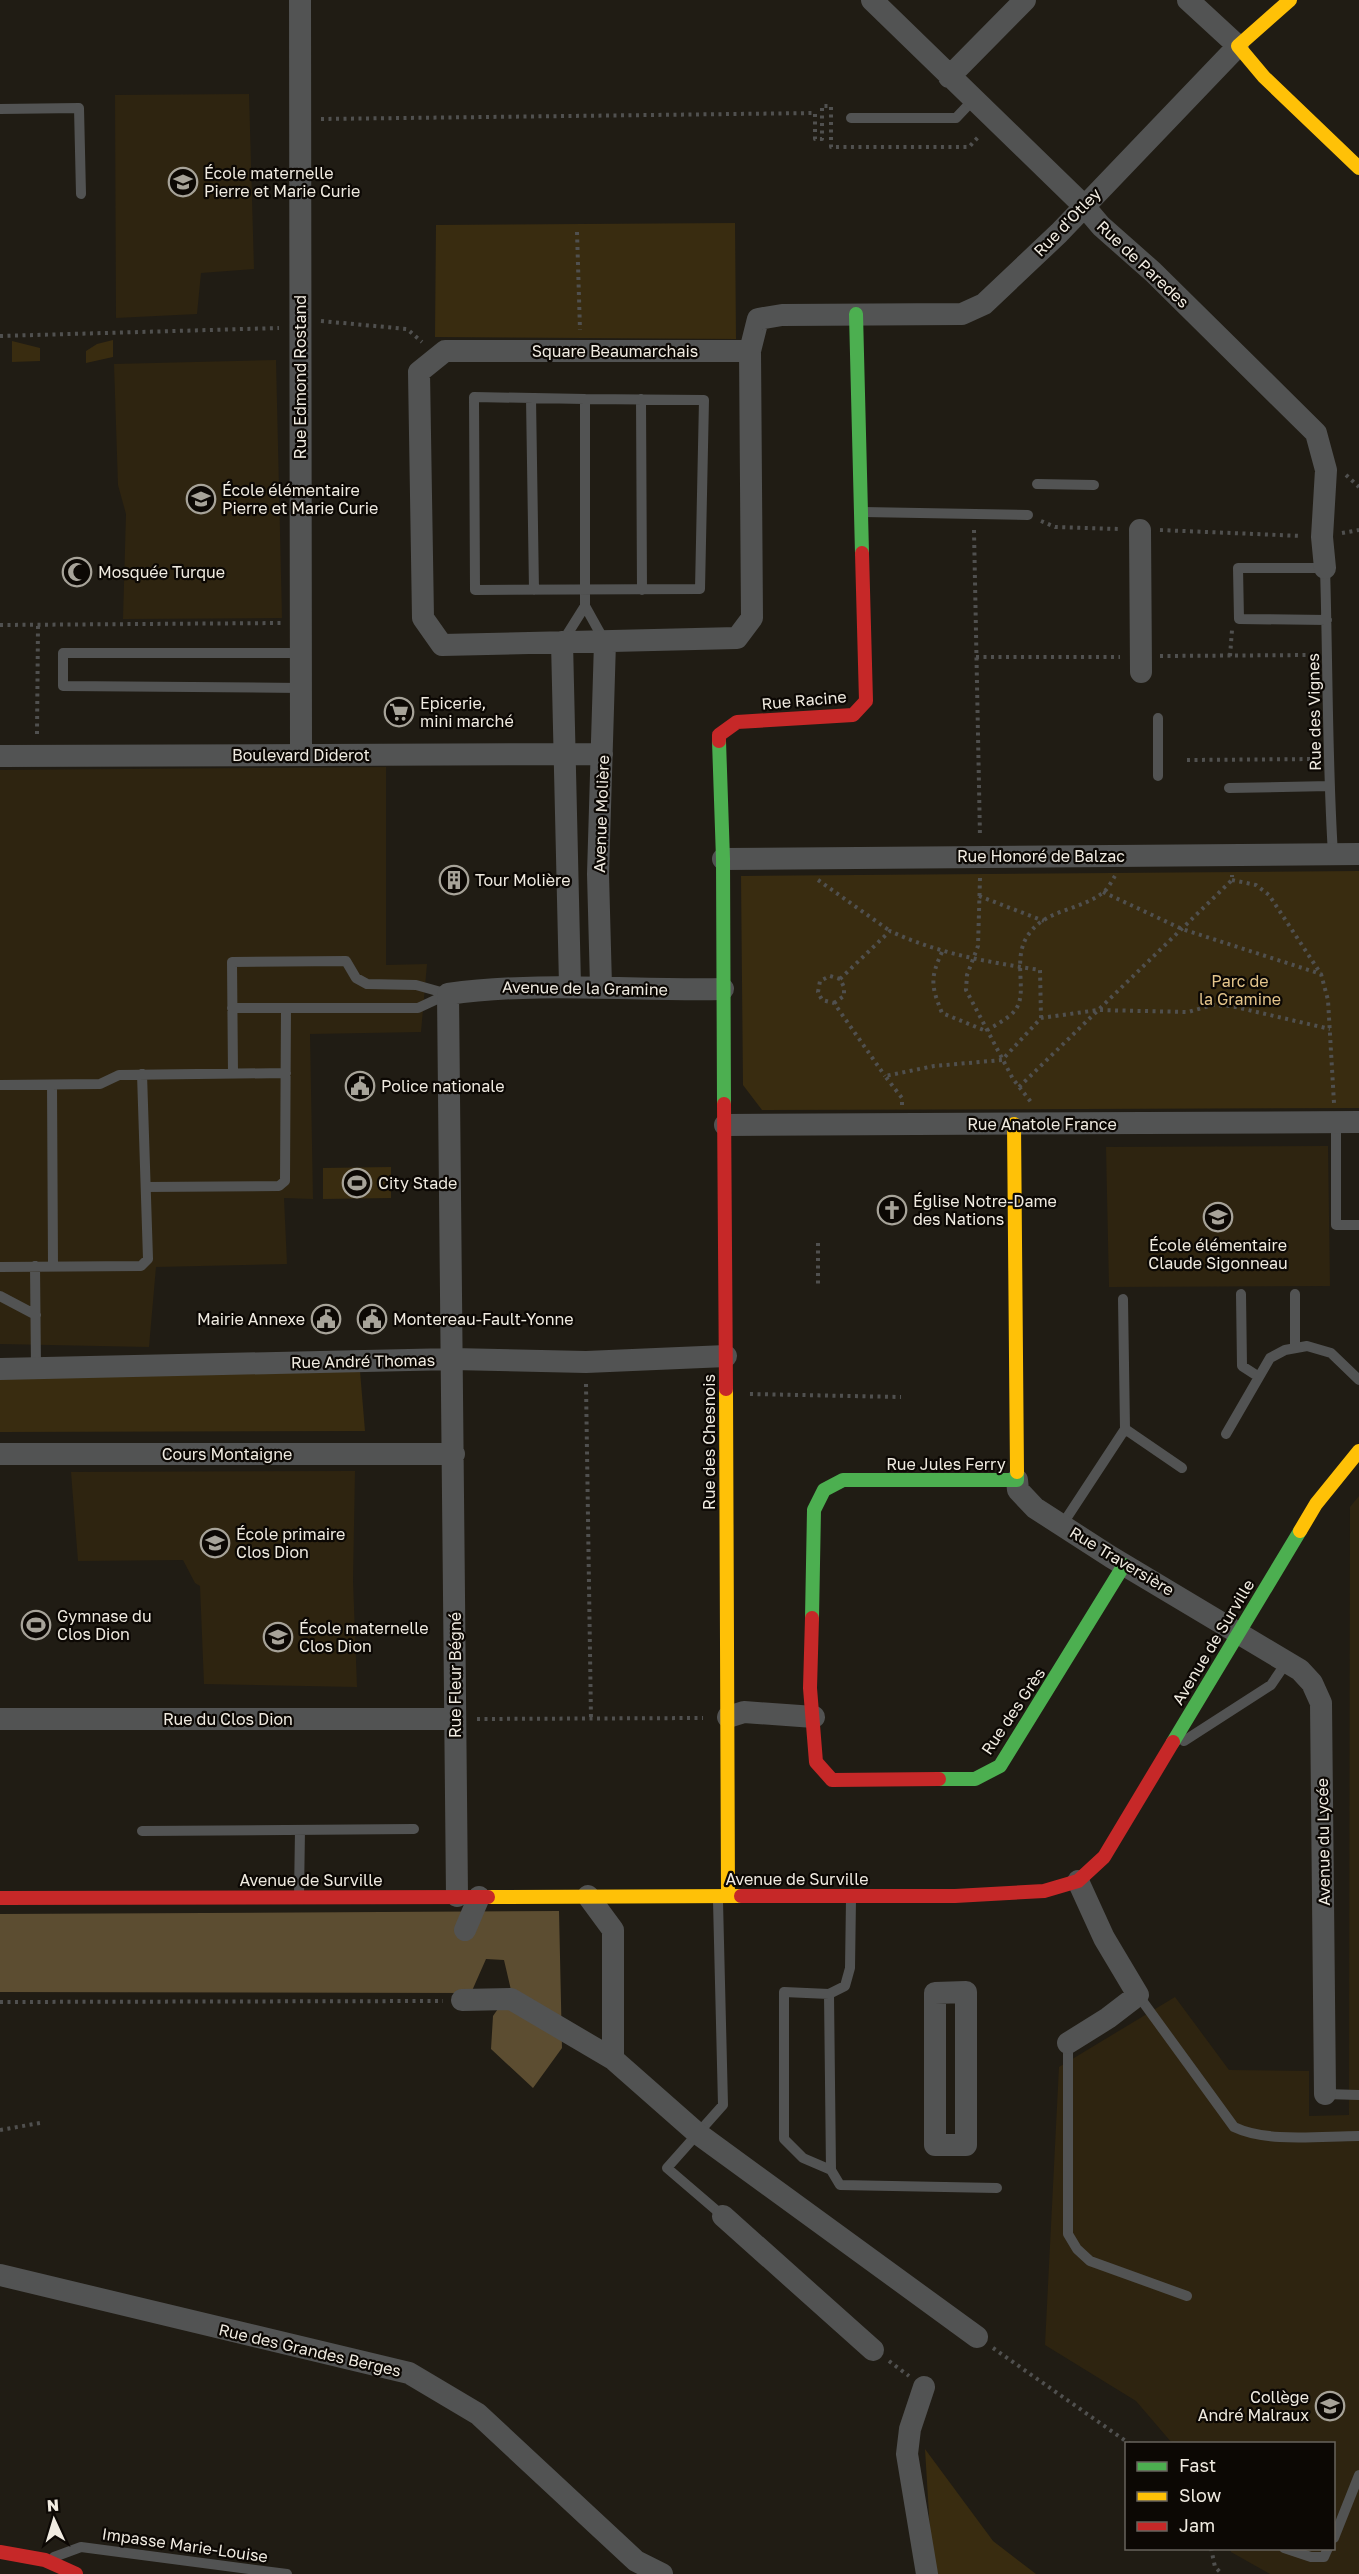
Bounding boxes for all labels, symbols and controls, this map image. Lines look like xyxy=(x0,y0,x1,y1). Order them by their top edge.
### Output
place label: École maternelle Pierre et Marie Curie xyxy=(204,163,360,201)
school or university icon: École maternelle Pierre et Marie Curie xyxy=(167,166,199,198)
street label: Rue d'Otley xyxy=(1029,183,1105,261)
street label: Rue de Paredes xyxy=(1093,216,1193,312)
street label: Rue Edmond Rostand xyxy=(290,295,310,459)
street label: Square Beaumarchais xyxy=(532,341,698,361)
place label: École élémentaire Pierre et Marie Curie xyxy=(222,480,378,518)
school or university icon: École élémentaire Pierre et Marie Curie xyxy=(185,483,217,515)
mosque icon: Mosquée Turque xyxy=(61,556,93,588)
place label: Mosquée Turque xyxy=(98,562,225,582)
street label: Rue des Vignes xyxy=(1303,653,1325,771)
street label: Rue Racine xyxy=(761,686,847,714)
place label: Epicerie, mini marché xyxy=(420,693,514,731)
supermarket icon: Epicerie, mini marché xyxy=(383,696,415,728)
street label: Boulevard Diderot xyxy=(232,745,370,765)
street label: Avenue Molière xyxy=(589,755,613,873)
street label: Rue Honoré de Balzac xyxy=(957,846,1125,866)
building icon: Tour Molière xyxy=(438,864,470,896)
place label: Tour Molière xyxy=(475,870,570,890)
park label: Parc de la Gramine xyxy=(1199,971,1281,1009)
street label: Avenue de la Gramine xyxy=(502,977,668,999)
public building icon: Police nationale xyxy=(344,1070,376,1102)
place label: Police nationale xyxy=(381,1076,504,1096)
street label: Rue Anatole France xyxy=(967,1114,1117,1134)
sports icon: City Stade xyxy=(341,1167,373,1199)
place label: City Stade xyxy=(378,1173,457,1193)
place label: Église Notre-Dame des Nations xyxy=(913,1191,1057,1229)
church icon: Église Notre-Dame des Nations xyxy=(876,1194,908,1226)
school or university icon: École élémentaire Claude Sigonneau xyxy=(1202,1201,1234,1233)
place label: École élémentaire Claude Sigonneau xyxy=(1148,1235,1288,1273)
public building icon: Mairie Annexe xyxy=(310,1303,342,1335)
public building icon: Montereau-Fault-Yonne xyxy=(356,1303,388,1335)
place label: Mairie Annexe xyxy=(197,1309,305,1329)
place label: Montereau-Fault-Yonne xyxy=(393,1309,574,1329)
street label: Rue André Thomas xyxy=(291,1350,435,1372)
street label: Rue des Chesnois xyxy=(699,1374,719,1510)
street label: Cours Montaigne xyxy=(162,1444,292,1464)
street label: Rue Jules Ferry xyxy=(886,1454,1006,1474)
street label: Rue Traversière xyxy=(1066,1522,1178,1600)
place label: École primaire Clos Dion xyxy=(236,1524,345,1562)
school or university icon: École primaire Clos Dion xyxy=(199,1527,231,1559)
street label: Avenue de Surville xyxy=(1168,1576,1258,1708)
place label: Gymnase du Clos Dion xyxy=(57,1606,152,1644)
sports icon: Gymnase du Clos Dion xyxy=(20,1609,52,1641)
street label: Rue Fleur Bégné xyxy=(445,1612,465,1738)
place label: École maternelle Clos Dion xyxy=(299,1618,429,1656)
school or university icon: École maternelle Clos Dion xyxy=(262,1621,294,1653)
street label: Rue des Grès xyxy=(977,1664,1049,1758)
street label: Rue du Clos Dion xyxy=(163,1709,293,1729)
street label: Avenue du Lycée xyxy=(1312,1778,1334,1906)
street label: Avenue de Surville xyxy=(726,1869,868,1889)
street label: Avenue de Surville xyxy=(240,1870,382,1890)
street label: Rue des Grandes Berges xyxy=(217,2319,403,2381)
place label: Collège André Malraux xyxy=(1198,2387,1309,2425)
school or university icon: Collège André Malraux xyxy=(1314,2390,1346,2422)
legend xyxy=(1125,2442,1335,2550)
text: Fast xyxy=(1179,2454,1216,2476)
text: Slow xyxy=(1179,2484,1222,2506)
north arrow xyxy=(24,2490,84,2550)
text: N xyxy=(46,2495,60,2515)
text: Jam xyxy=(1179,2514,1215,2536)
street label: Impasse Marie-Louise xyxy=(101,2523,269,2567)

